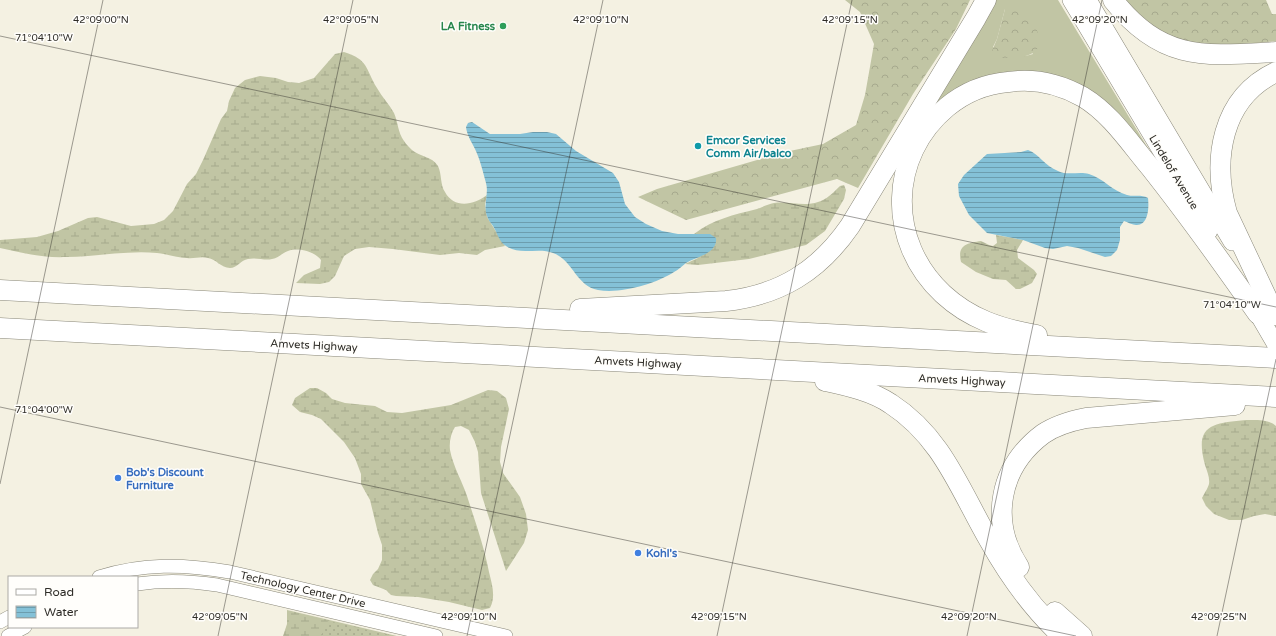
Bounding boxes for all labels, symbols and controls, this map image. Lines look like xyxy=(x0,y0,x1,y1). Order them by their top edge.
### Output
text: 42°09'00"N xyxy=(73,14,129,26)
text: 42°09'05"N xyxy=(323,14,379,26)
text: 42°09'10"N xyxy=(573,14,629,26)
text: 42°09'15"N xyxy=(822,14,878,26)
text: 42°09'20"N xyxy=(1072,14,1128,26)
place label: LA Fitness xyxy=(441,20,496,33)
marker: LA Fitness xyxy=(498,21,508,31)
text: 71°04'10"W xyxy=(15,32,73,44)
street label: Lindelof Avenue xyxy=(1146,133,1201,212)
place label: Emcor Services Comm Air/balco xyxy=(706,134,792,160)
marker: Emcor Services Comm Air/balco xyxy=(693,141,703,151)
text: 71°04'10"W xyxy=(1203,299,1261,311)
street label: Amvets Highway xyxy=(270,337,358,354)
street label: Amvets Highway xyxy=(594,354,682,371)
street label: Amvets Highway xyxy=(918,372,1006,389)
text: 71°04'00"W xyxy=(15,404,73,416)
place label: Bob's Discount Furniture xyxy=(126,466,205,492)
marker: Bob's Discount Furniture xyxy=(113,473,123,483)
place label: Kohl's xyxy=(646,547,678,560)
marker: Kohl's xyxy=(633,548,643,558)
street label: Technology Center Drive xyxy=(239,569,367,610)
legend xyxy=(8,576,138,628)
text: Road xyxy=(44,585,74,599)
text: Water xyxy=(44,605,79,619)
text: 42°09'05"N xyxy=(192,611,248,623)
text: 42°09'10"N xyxy=(441,611,497,623)
text: 42°09'15"N xyxy=(691,611,747,623)
text: 42°09'20"N xyxy=(941,611,997,623)
text: 42°09'25"N xyxy=(1191,611,1247,623)

